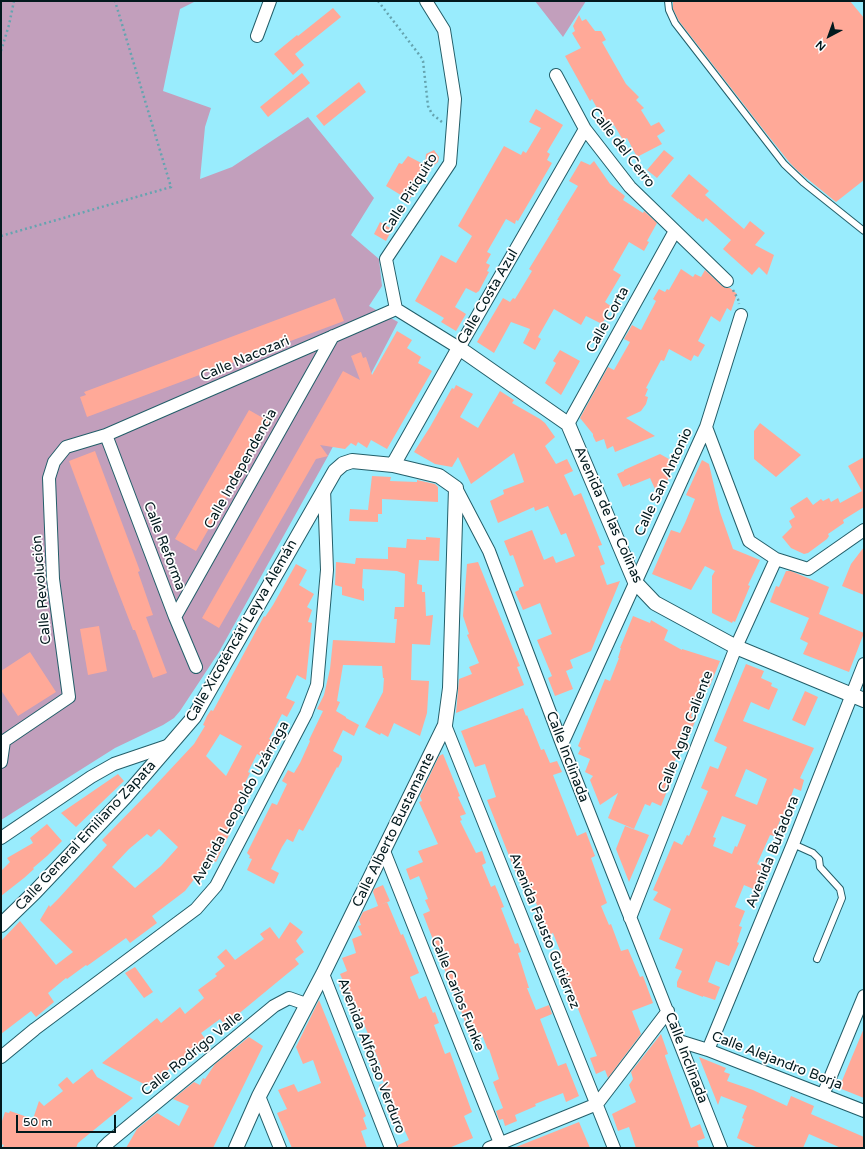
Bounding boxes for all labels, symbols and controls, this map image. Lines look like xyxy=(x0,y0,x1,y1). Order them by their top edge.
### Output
north arrow xyxy=(809,16,849,56)
text: N xyxy=(813,38,828,53)
street label: Calle del Cerro xyxy=(586,105,658,191)
street label: Calle Pitiquito xyxy=(378,150,442,238)
street label: Calle Costa Azul xyxy=(454,246,522,348)
street label: Calle Corta xyxy=(583,284,633,356)
street label: Calle Nacozari xyxy=(198,333,292,385)
street label: Calle Independencia xyxy=(201,406,281,532)
street label: Calle San Antonio xyxy=(631,425,697,539)
street label: Avenida de las Colinas xyxy=(570,444,646,586)
street label: Calle Reforma xyxy=(139,499,189,593)
street label: Calle Revolución xyxy=(29,535,55,645)
street label: Calle Xicoténcátl Leyva Alemán xyxy=(183,537,301,725)
street label: Calle Agua Caliente xyxy=(655,669,717,795)
street label: Calle Inclinada xyxy=(542,709,592,805)
street label: Avenida Leopoldo Uzárraga xyxy=(189,718,293,888)
street label: Calle Alberto Bustamante xyxy=(349,750,439,910)
street label: Calle General Emiliano Zapata xyxy=(12,758,160,914)
street label: Avenida Bufadora xyxy=(743,794,803,910)
street label: Avenida Fausto Gutiérrez xyxy=(505,851,583,1011)
street label: Calle Carlos Funke xyxy=(426,934,488,1054)
street label: Avenida Alfonso Verduro xyxy=(334,976,408,1136)
street label: Calle Rodrigo Valle xyxy=(138,1008,246,1100)
street label: Calle Inclinada xyxy=(661,1010,711,1106)
street label: Calle Alejandro Borja xyxy=(709,1028,845,1094)
scale bar xyxy=(18,1107,118,1133)
text: 50 m xyxy=(23,1115,52,1129)

